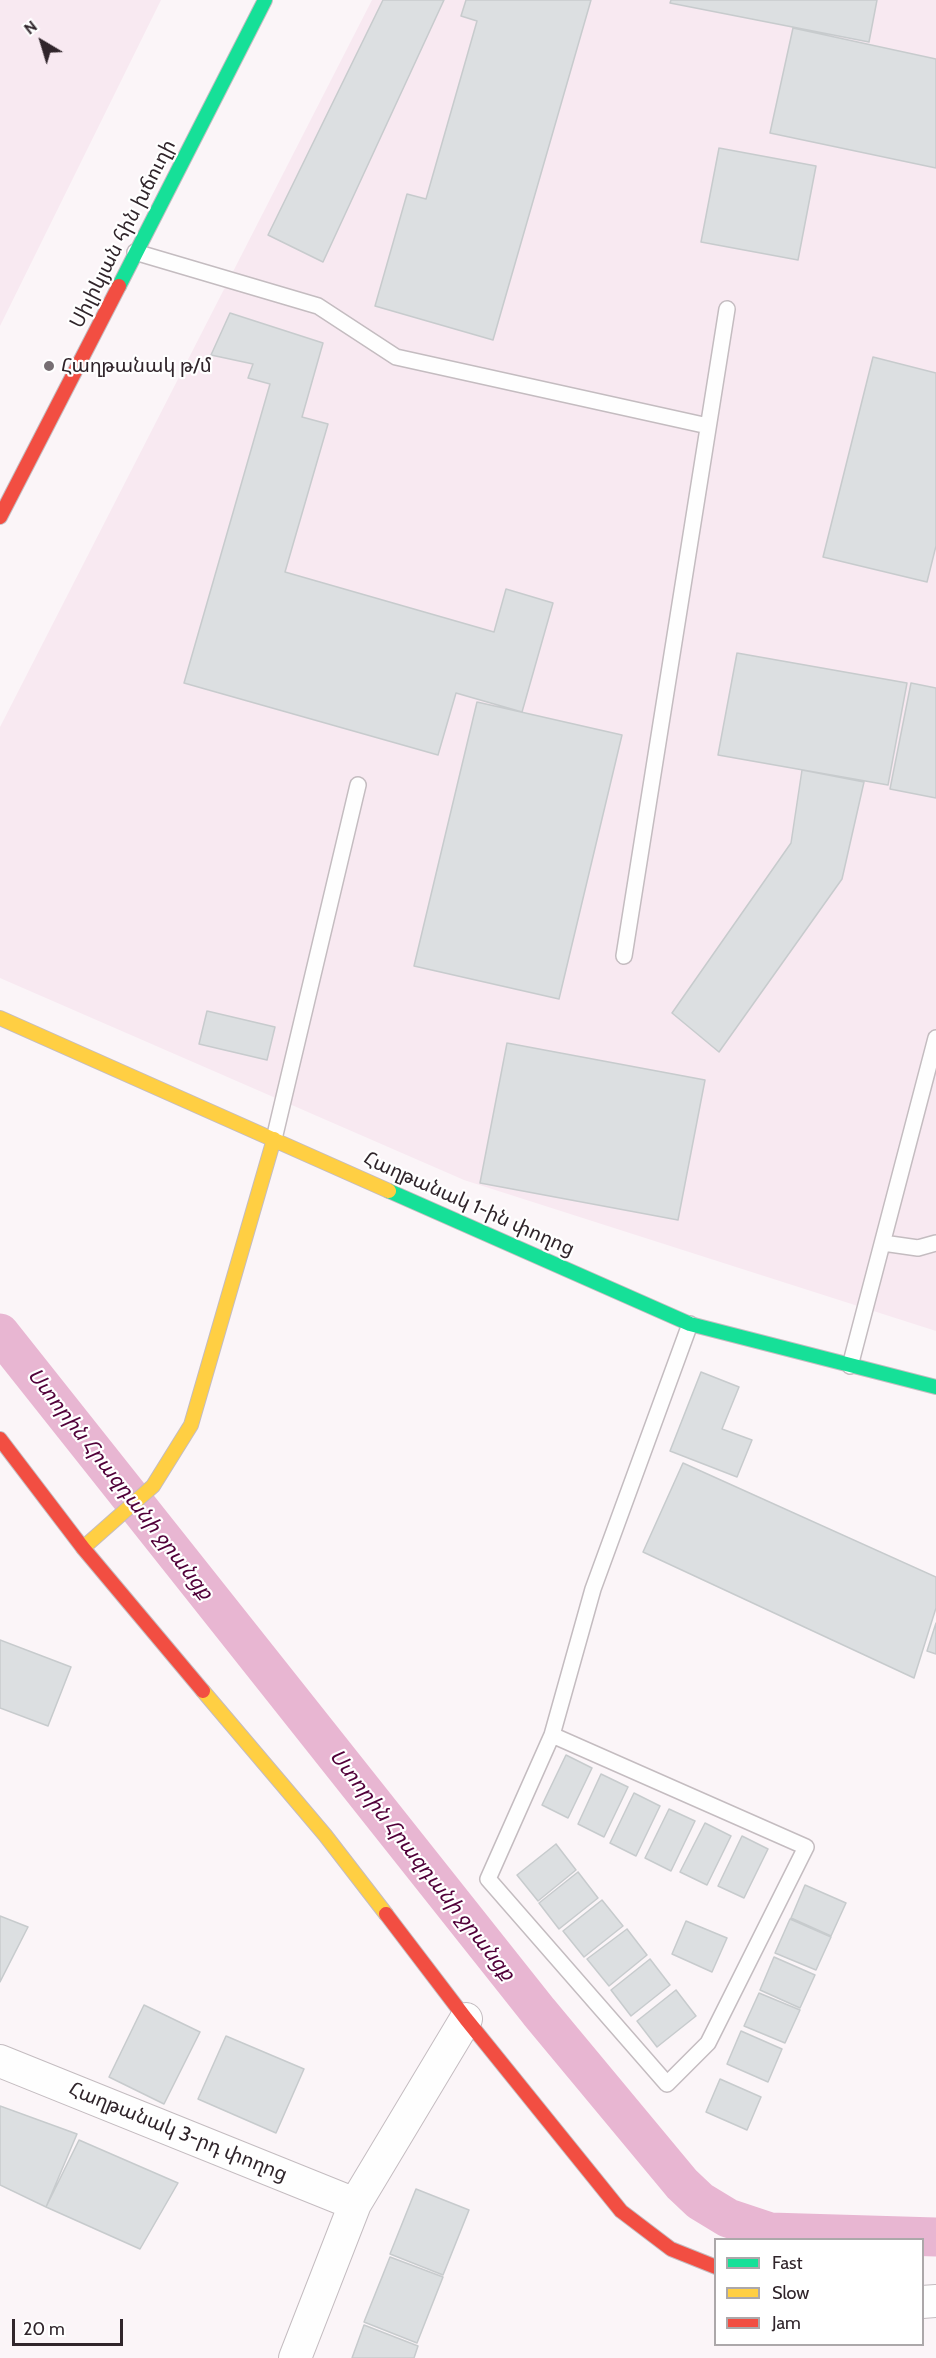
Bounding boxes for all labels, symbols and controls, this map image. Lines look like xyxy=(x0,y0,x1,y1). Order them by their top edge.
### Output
north arrow xyxy=(12,12,72,72)
text: N xyxy=(20,16,41,38)
street label: Սիլիկյան հին խճուղի xyxy=(65,136,181,332)
place label: Հաղթանակ թ/մ xyxy=(61,354,212,378)
marker: Հաղթանակ թ/մ xyxy=(42,359,56,373)
street label: Հաղթանակ 1-ին փողոց xyxy=(360,1147,578,1261)
water label: Ստորին Հրազդանի ջրանցք xyxy=(22,1363,218,1605)
water label: Ստորին Հրազդանի ջրանցք xyxy=(324,1744,520,1986)
street label: Հաղթանակ 3-րդ փողոց xyxy=(65,2077,291,2187)
legend xyxy=(714,2238,924,2346)
text: Fast xyxy=(772,2252,803,2274)
text: Slow xyxy=(772,2282,809,2304)
scale bar xyxy=(15,2307,126,2345)
text: Jam xyxy=(772,2312,801,2334)
text: 20 m xyxy=(23,2318,65,2340)

